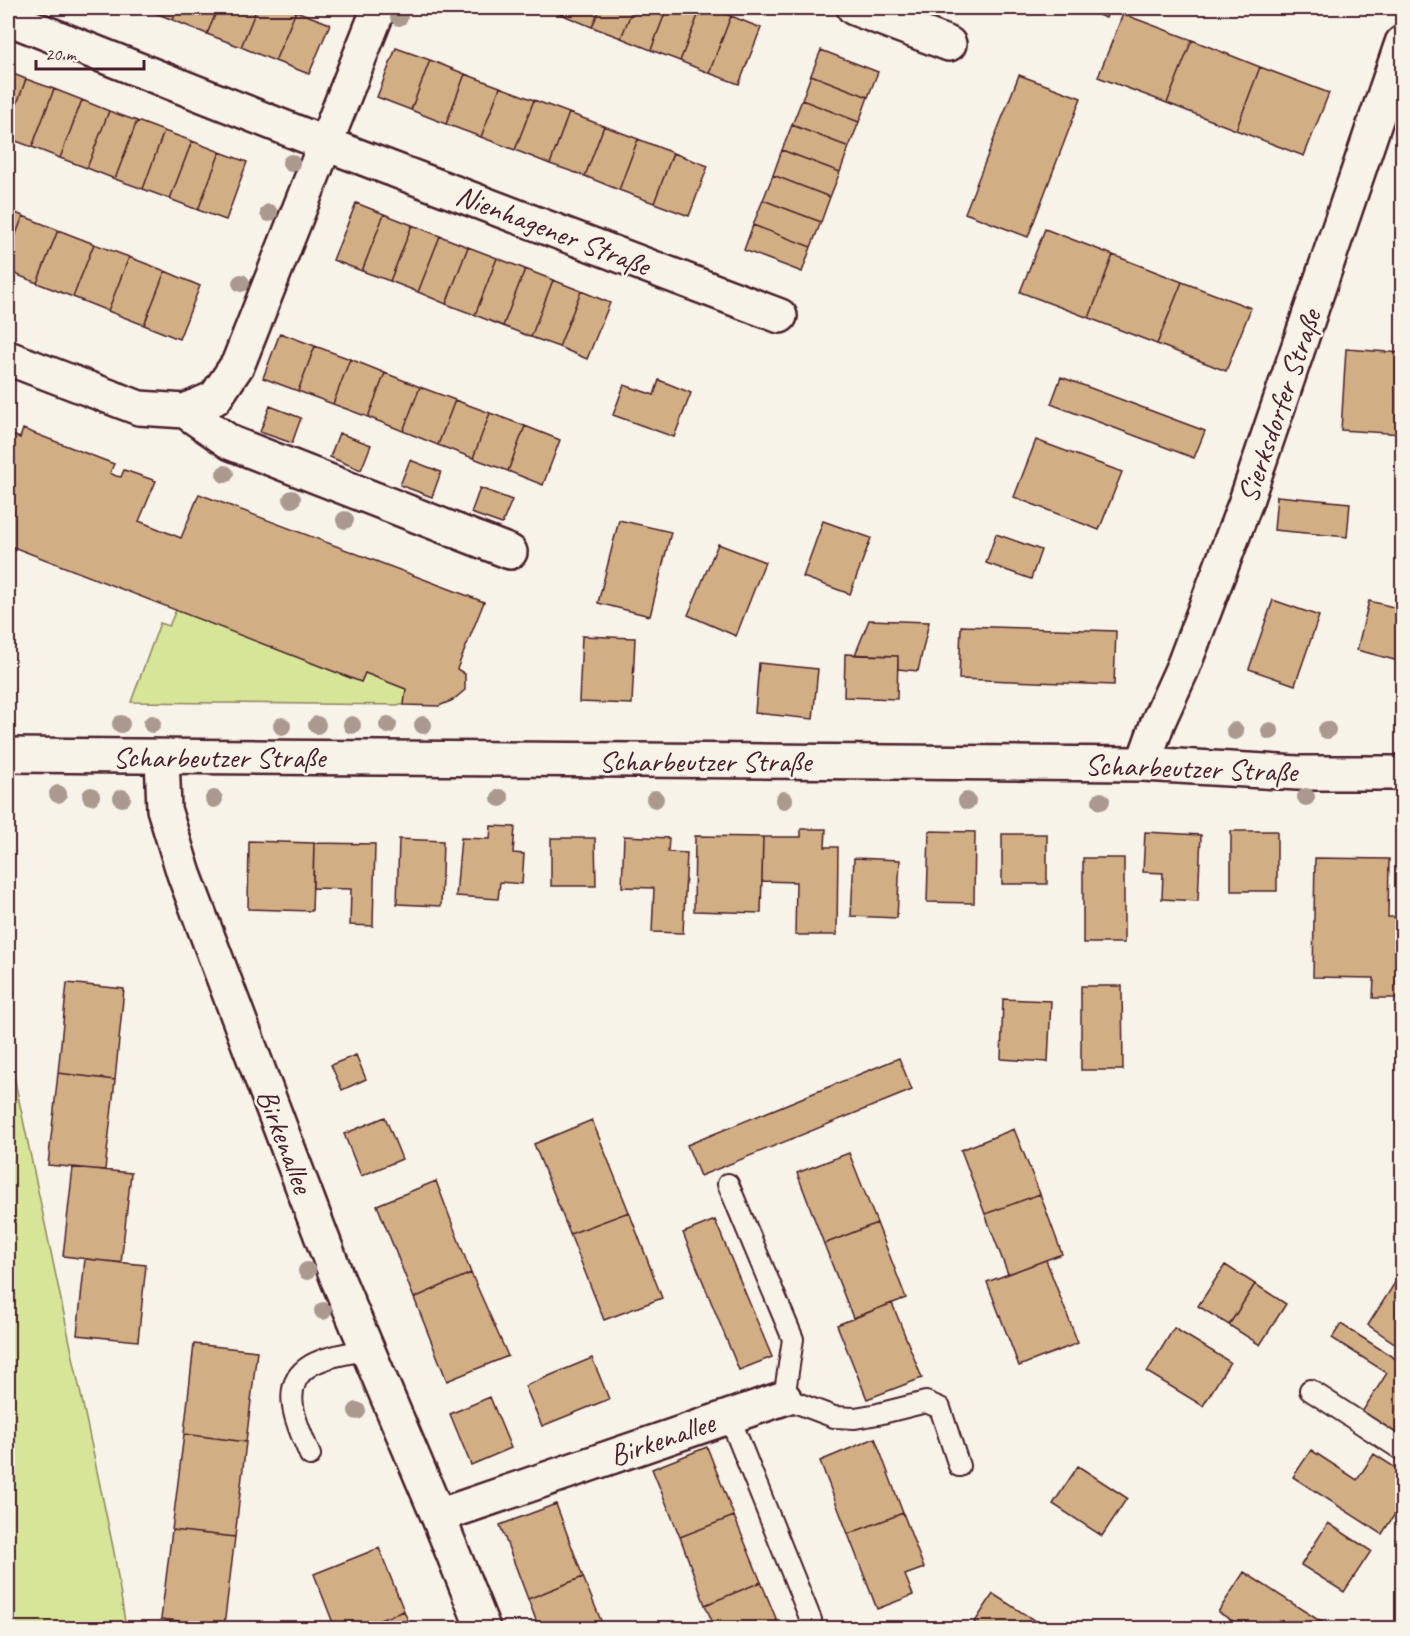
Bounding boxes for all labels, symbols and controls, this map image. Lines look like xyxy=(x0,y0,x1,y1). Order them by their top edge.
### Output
scale bar xyxy=(36,33,144,71)
text: 20 m xyxy=(45,43,78,65)
street label: Nienhagener Straße xyxy=(451,176,657,285)
street label: Sierksdorfer Straße xyxy=(1228,303,1330,507)
street label: Scharbeutzer Straße xyxy=(113,738,327,776)
street label: Scharbeutzer Straße xyxy=(599,742,813,780)
street label: Scharbeutzer Straße xyxy=(1084,745,1300,791)
street label: Birkenallee xyxy=(248,1084,323,1201)
street label: Birkenallee xyxy=(605,1403,722,1475)

